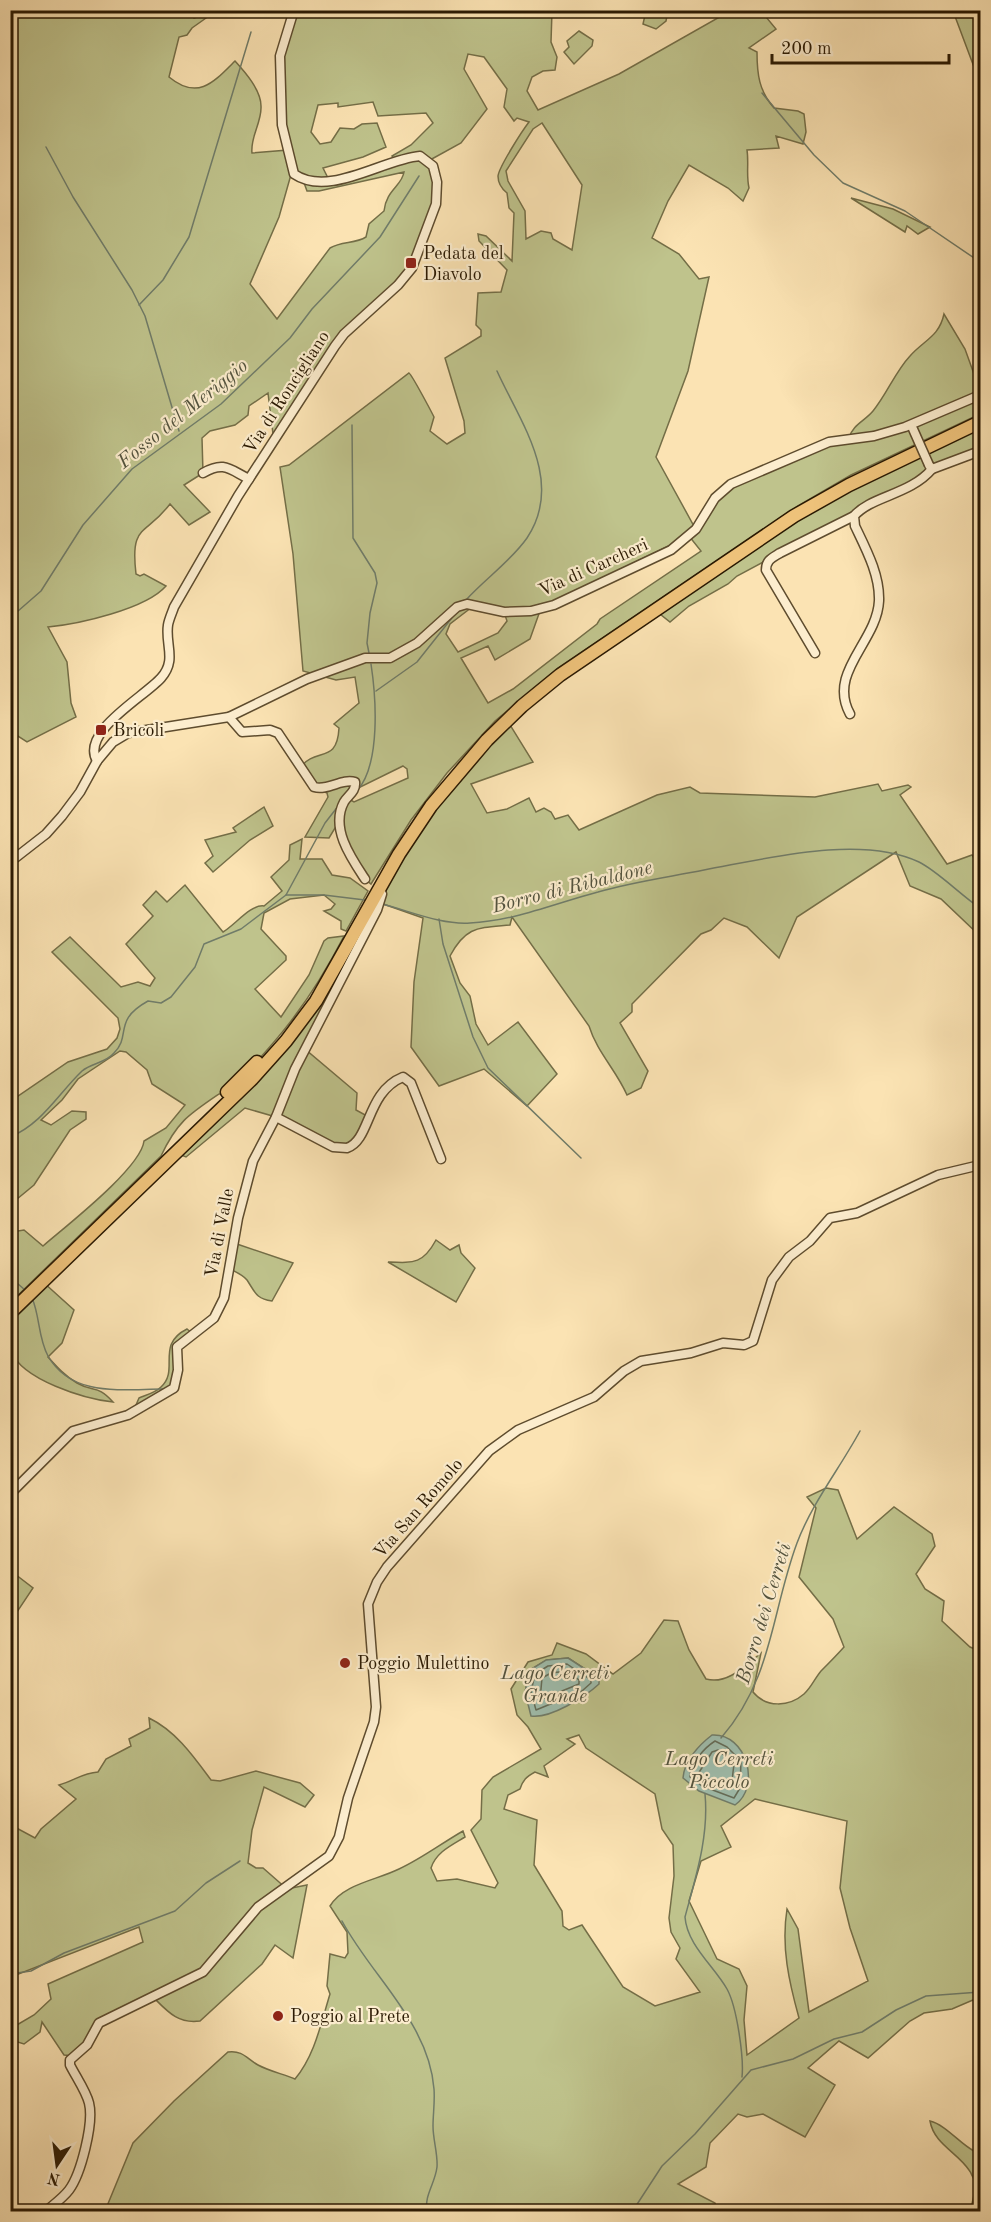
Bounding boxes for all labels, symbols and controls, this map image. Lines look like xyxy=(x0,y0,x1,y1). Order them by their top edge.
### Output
scale bar xyxy=(772,27,949,65)
text: 200 m xyxy=(781,40,832,58)
place label: Pedata del Diavolo xyxy=(423,245,504,284)
marker: Pedata del Diavolo xyxy=(404,256,418,270)
street label: Via di Roncigliano xyxy=(241,328,333,457)
water label: Fosso del Meriggio xyxy=(114,356,252,474)
street label: Via di Carcheri xyxy=(536,536,651,600)
place label: Bricoli xyxy=(113,722,164,740)
marker: Bricoli xyxy=(94,723,108,737)
water label: Borro di Ribaldone xyxy=(489,858,655,918)
street label: Via di Valle xyxy=(203,1187,237,1279)
street label: Via San Romolo xyxy=(371,1455,467,1562)
water label: Borro dei Cerreti xyxy=(734,1540,796,1687)
place label: Poggio Mulettino xyxy=(357,1655,490,1673)
marker: Poggio Mulettino xyxy=(338,1656,352,1670)
water label: Lago Cerreti Grande xyxy=(500,1664,610,1707)
water label: Lago Cerreti Piccolo xyxy=(664,1750,774,1793)
place label: Poggio al Prete xyxy=(290,2008,410,2026)
marker: Poggio al Prete xyxy=(271,2009,285,2023)
north arrow xyxy=(27,2135,87,2195)
text: N xyxy=(46,2168,62,2187)

